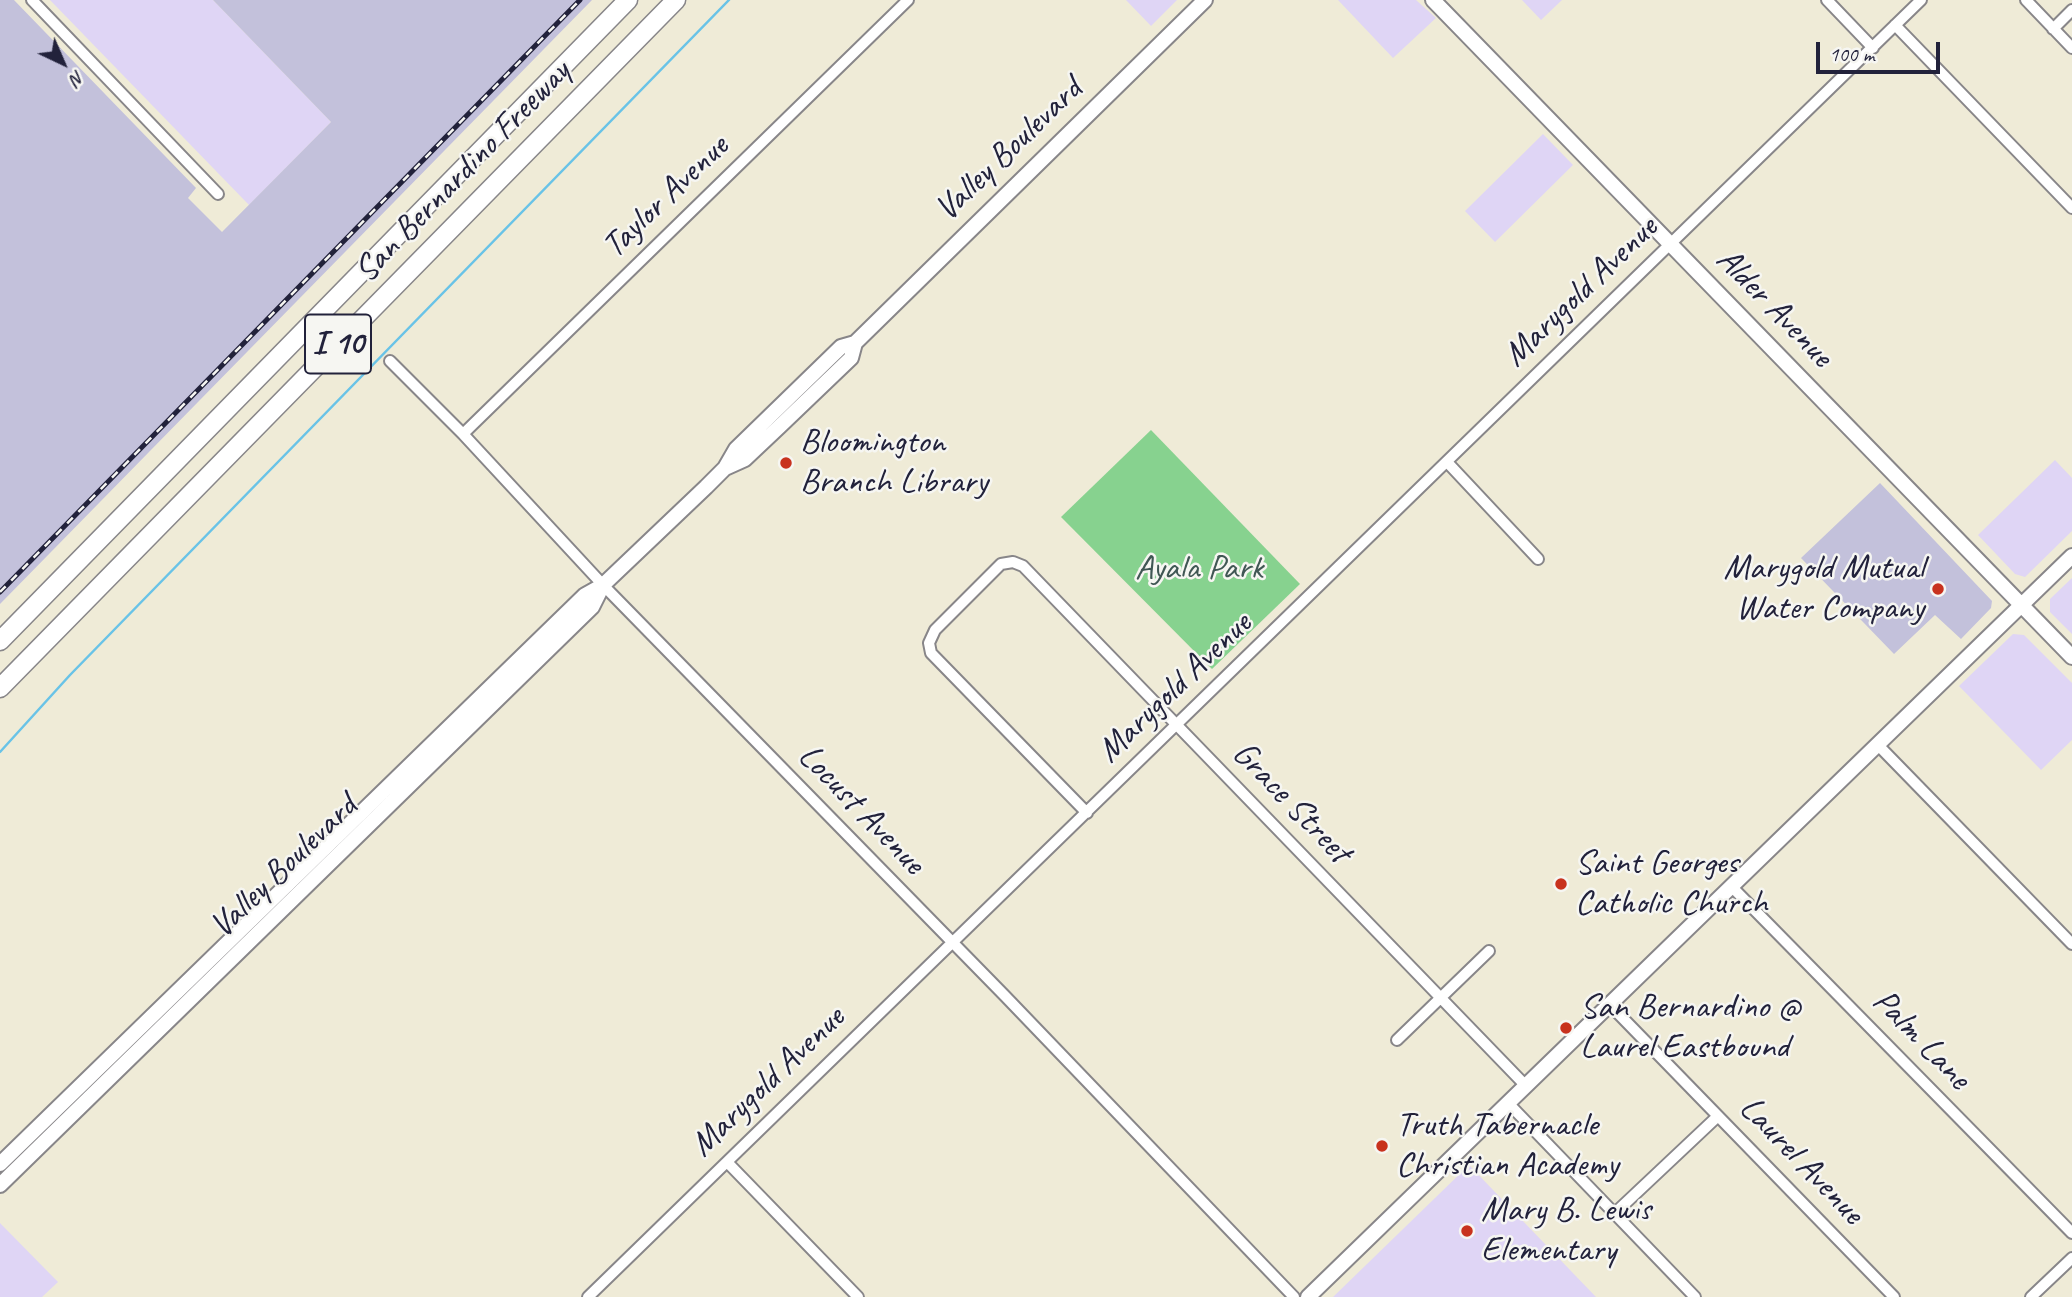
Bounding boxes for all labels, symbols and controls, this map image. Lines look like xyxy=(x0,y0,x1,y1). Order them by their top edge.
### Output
north arrow xyxy=(28,28,98,98)
scale bar xyxy=(1820,28,1944,72)
text: 100 m xyxy=(1829,41,1874,67)
street label: San Bernardino Freeway xyxy=(346,52,580,292)
text: N xyxy=(65,65,90,91)
street label: Valley Boulevard xyxy=(927,69,1091,231)
street label: Taylor Avenue xyxy=(594,127,738,267)
street label: Marygold Avenue xyxy=(1495,208,1667,376)
street label: Alder Avenue xyxy=(1707,239,1841,377)
road number: I 10 xyxy=(305,314,371,374)
place label: Bloomington Branch Library xyxy=(800,422,988,504)
marker: Bloomington Branch Library xyxy=(778,455,794,471)
park label: Ayala Park xyxy=(1135,548,1263,590)
place label: Marygold Mutual Water Company xyxy=(1723,548,1924,630)
marker: Marygold Mutual Water Company xyxy=(1930,581,1946,597)
street label: Marygold Avenue xyxy=(1089,604,1261,772)
street label: Grace Street xyxy=(1223,733,1359,873)
street label: Locust Avenue xyxy=(789,736,933,884)
street label: Valley Boulevard xyxy=(202,786,366,948)
place label: Saint Georges Catholic Church xyxy=(1575,843,1768,925)
marker: Saint Georges Catholic Church xyxy=(1553,876,1569,892)
street label: Palm Lane xyxy=(1863,981,1979,1099)
place label: San Bernardino @ Laurel Eastbound xyxy=(1580,987,1800,1069)
street label: Marygold Avenue xyxy=(682,998,854,1166)
marker: San Bernardino @ Laurel Eastbound xyxy=(1558,1020,1574,1036)
street label: Laurel Avenue xyxy=(1730,1088,1872,1234)
place label: Truth Tabernacle Christian Academy xyxy=(1396,1105,1618,1187)
marker: Truth Tabernacle Christian Academy xyxy=(1374,1138,1390,1154)
place label: Mary B. Lewis Elementary xyxy=(1481,1190,1651,1272)
marker: Mary B. Lewis Elementary xyxy=(1459,1223,1475,1239)

